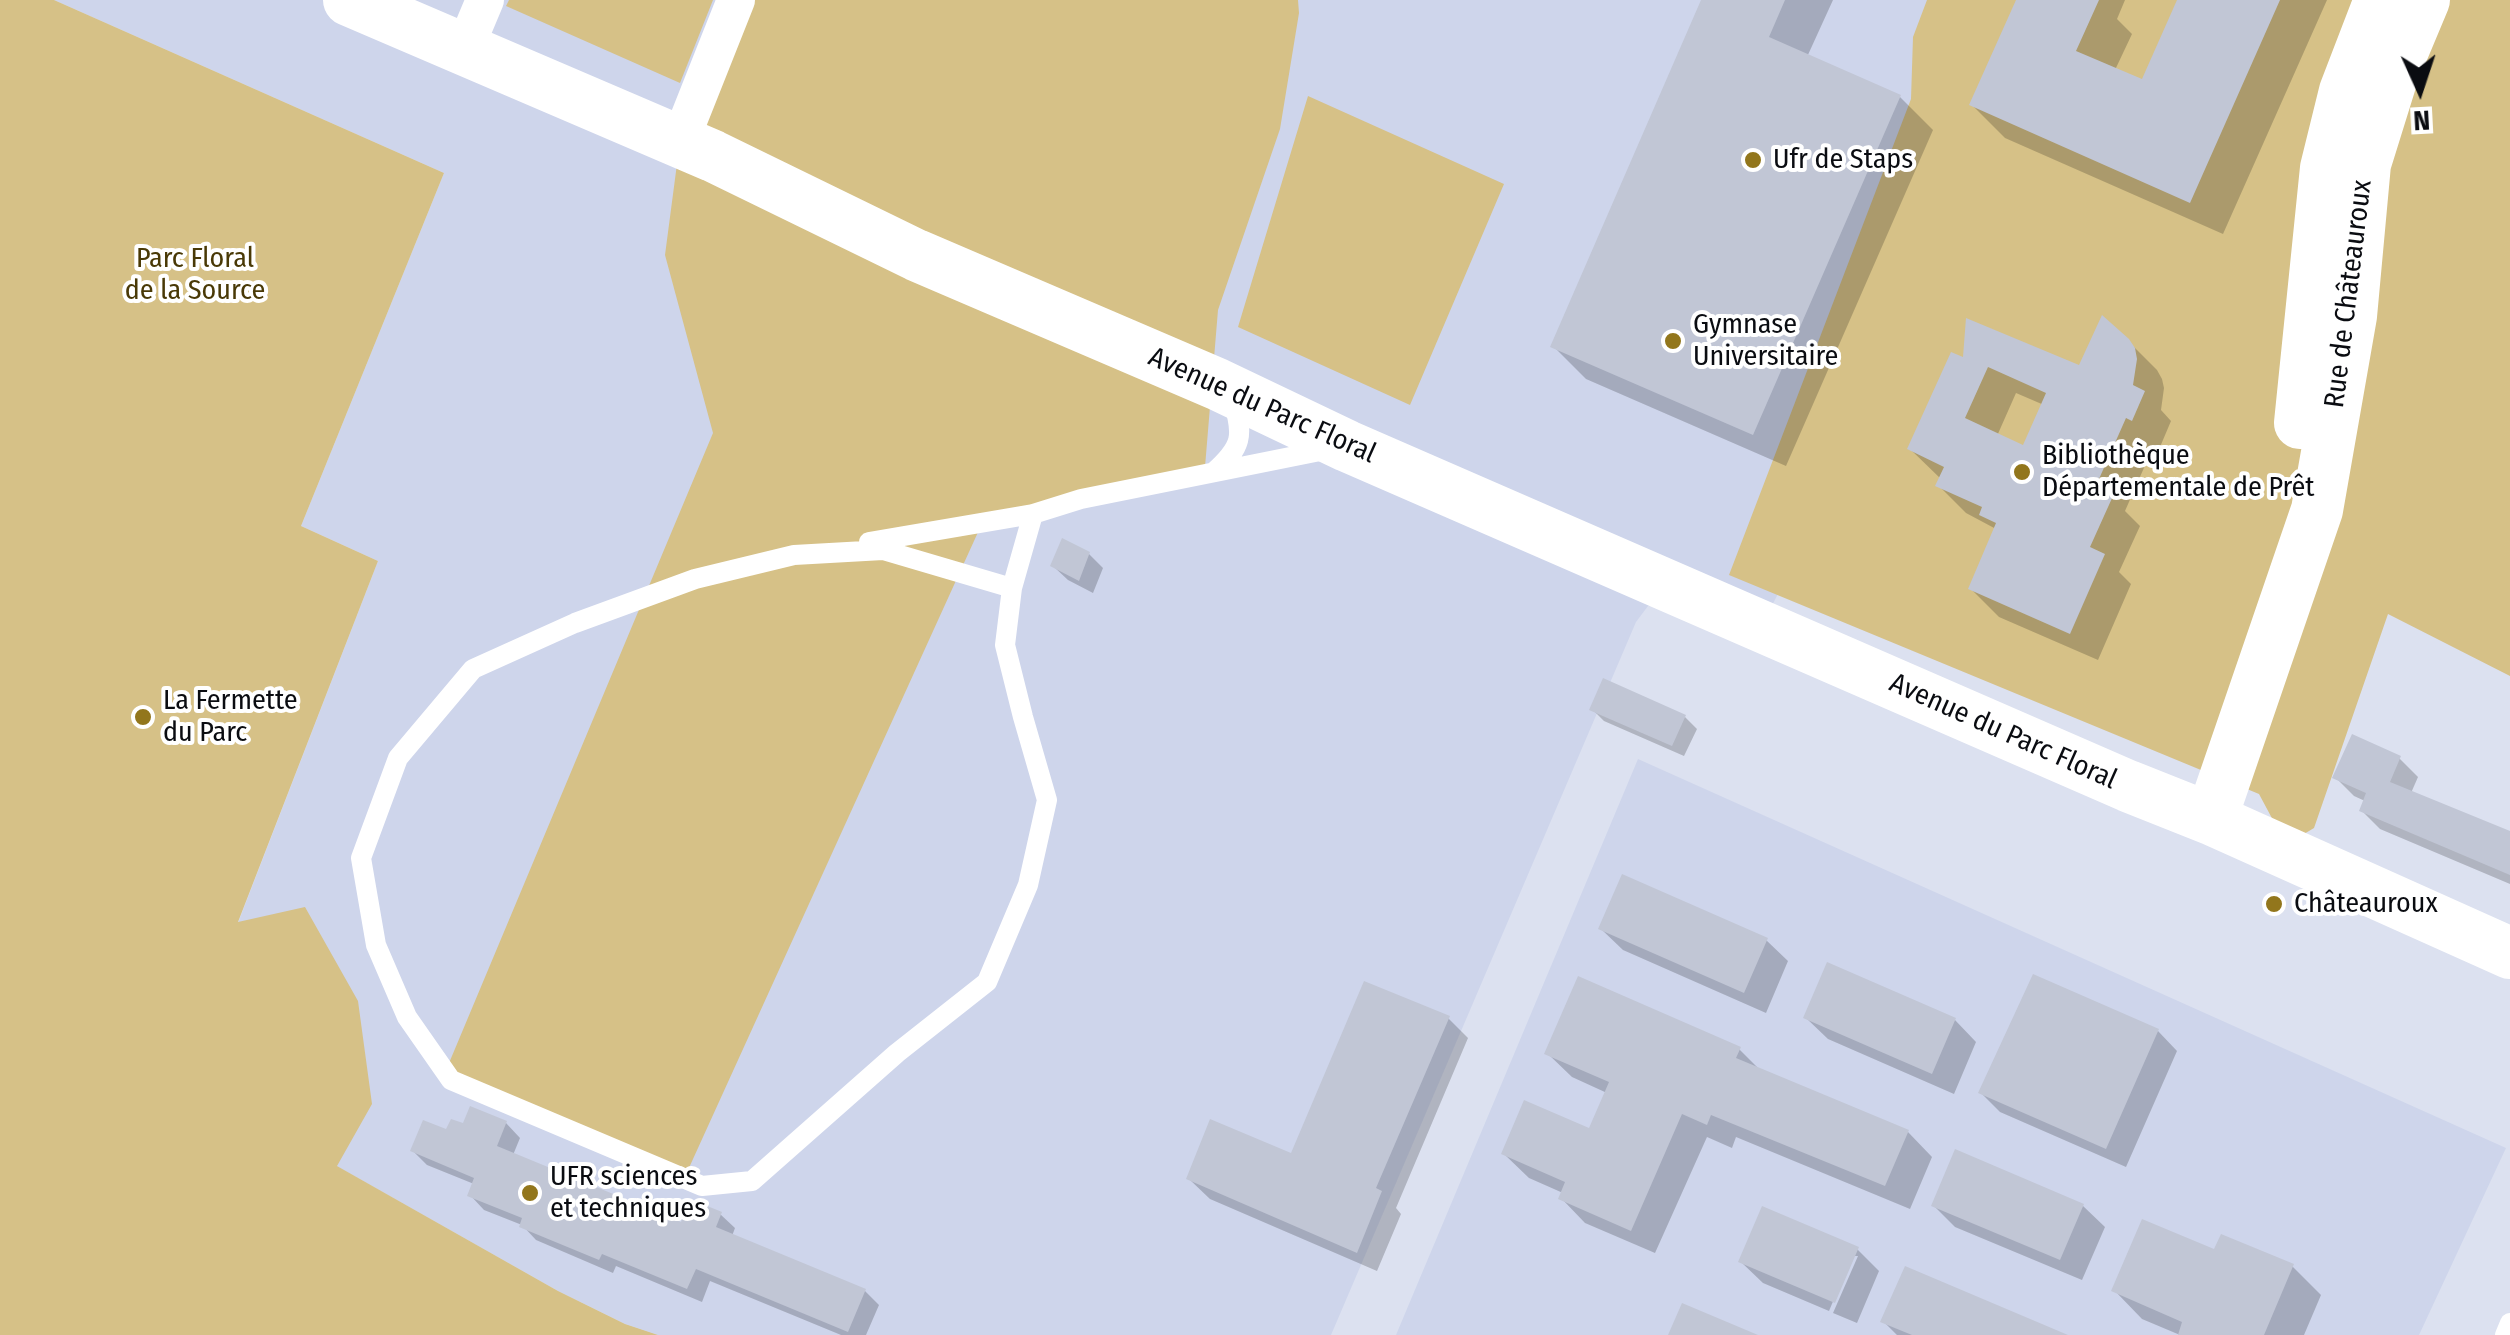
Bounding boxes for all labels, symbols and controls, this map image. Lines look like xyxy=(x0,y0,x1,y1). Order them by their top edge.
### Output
north arrow xyxy=(2370,40,2470,140)
text: N xyxy=(2412,104,2431,137)
place label: Ufr de Staps xyxy=(1773,143,1913,177)
marker: Ufr de Staps xyxy=(1742,149,1764,171)
street label: Rue de Châteauroux xyxy=(2318,178,2380,410)
park label: Parc Floral de la Source xyxy=(125,242,265,308)
place label: Gymnase Universitaire xyxy=(1693,308,1838,374)
marker: Gymnase Universitaire xyxy=(1662,330,1684,352)
street label: Avenue du Parc Floral xyxy=(1143,341,1381,471)
place label: Bibliothèque Départementale de Prêt xyxy=(2042,439,2314,505)
marker: Bibliothèque Départementale de Prêt xyxy=(2011,461,2033,483)
street label: Avenue du Parc Floral xyxy=(1884,667,2122,797)
place label: La Fermette du Parc xyxy=(163,684,297,750)
marker: La Fermette du Parc xyxy=(132,706,154,728)
place label: Châteauroux xyxy=(2294,887,2438,921)
marker: Châteauroux xyxy=(2263,893,2285,915)
place label: UFR sciences et techniques xyxy=(550,1160,706,1226)
marker: UFR sciences et techniques xyxy=(519,1182,541,1204)

